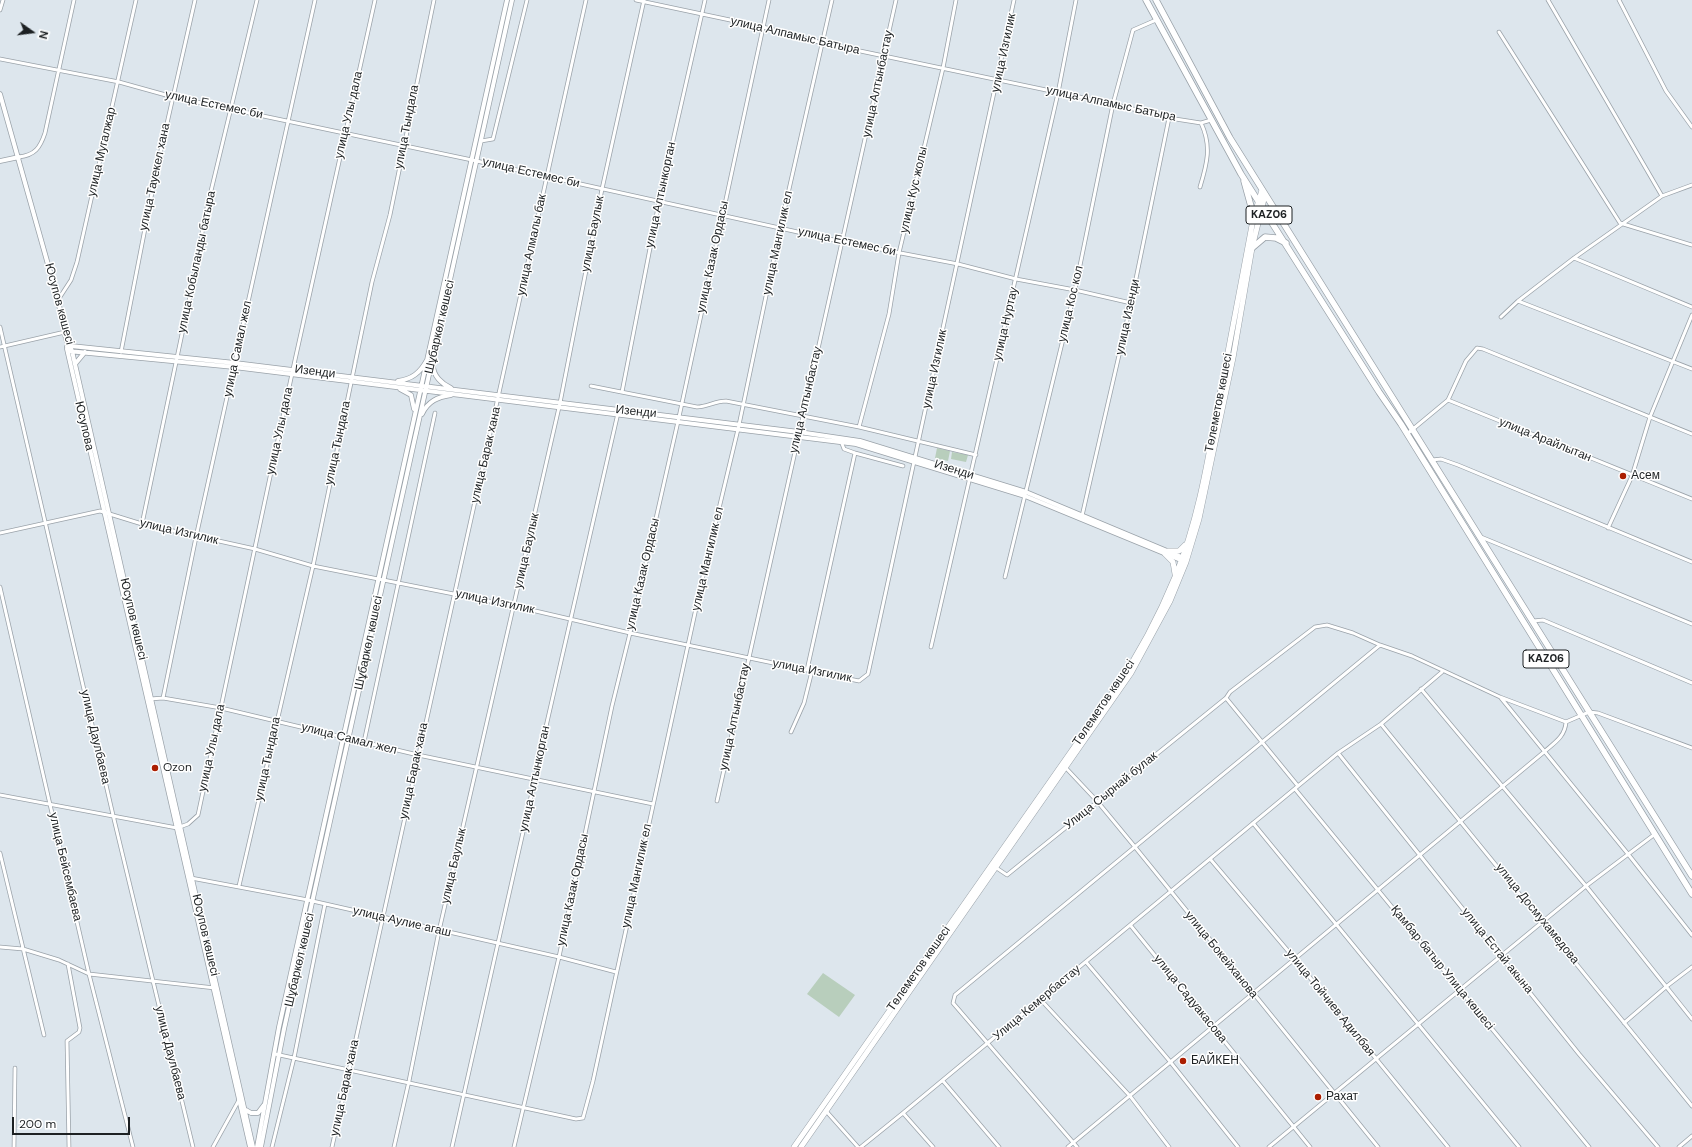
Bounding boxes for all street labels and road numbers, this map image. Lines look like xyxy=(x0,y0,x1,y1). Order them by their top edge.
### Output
street label: улица Изгилик xyxy=(989,12,1019,94)
street label: улица Алпамыс Батыра xyxy=(729,14,861,58)
street label: улица Алтынбастау xyxy=(860,29,896,139)
street label: улица Улы дала xyxy=(332,70,366,160)
street label: улица Алпамыс Батыра xyxy=(1045,83,1177,125)
street label: улица Тындала xyxy=(392,84,422,170)
street label: улица Естемес би xyxy=(164,88,264,122)
street label: улица Мугалжар xyxy=(85,106,119,198)
street label: улица Тауекел хана xyxy=(137,122,173,232)
street label: улица Алтынкорган xyxy=(643,141,679,249)
street label: улица Кус жолы xyxy=(897,145,931,235)
street label: улица Естемес би xyxy=(481,155,581,191)
street label: улица Кобыланды батыра xyxy=(175,190,219,334)
street label: улица Мангилик ел xyxy=(760,190,796,296)
street label: улица Алмалы бак xyxy=(514,193,550,297)
street label: улица Баулык xyxy=(579,195,607,273)
street label: улица Казак Ордасы xyxy=(694,200,732,314)
road number: KАZ06 xyxy=(1246,206,1292,224)
street label: улица Естемес би xyxy=(797,225,897,259)
street label: Юсупов көшесі xyxy=(41,262,77,346)
street label: улица Кос кол xyxy=(1055,264,1087,344)
street label: улица Изенди xyxy=(1113,278,1143,356)
street label: Шұбаркөл көшесі xyxy=(422,279,458,375)
street label: улица Нуртау xyxy=(991,286,1021,362)
street label: улица Самал жел xyxy=(221,300,255,398)
street label: улица Изгилик xyxy=(920,328,950,410)
street label: улица Алтынбастау xyxy=(787,345,825,455)
street label: Төлеметов көшесі xyxy=(1202,352,1236,454)
street label: Изенди xyxy=(294,362,336,382)
street label: улица Улы дала xyxy=(264,386,296,476)
street label: Юсупова xyxy=(71,400,97,452)
street label: улица Тындала xyxy=(322,400,354,486)
street label: Изенди xyxy=(615,403,657,421)
street label: улица Барак хана xyxy=(468,405,504,505)
street label: улица Арайлытан xyxy=(1497,415,1593,465)
street label: Изенди xyxy=(932,457,976,483)
street label: улица Мангилик ел xyxy=(689,506,727,612)
street label: улица Баулык xyxy=(511,512,543,590)
street label: улица Изгилик xyxy=(138,516,220,548)
street label: улица Казак Ордасы xyxy=(623,517,663,631)
street label: Юсупов көшесі xyxy=(117,577,149,661)
street label: улица Изгилик xyxy=(454,587,536,617)
street label: Шұбаркөл көшесі xyxy=(352,595,386,691)
road number: KАZ06 xyxy=(1523,650,1569,668)
street label: улица Изгилик xyxy=(771,656,853,686)
street label: Төлеметов көшесі xyxy=(1070,657,1138,749)
street label: улица Алтынбастау xyxy=(717,662,753,772)
street label: улица Даулбаева xyxy=(77,688,113,786)
street label: улица Улы дала xyxy=(196,703,228,793)
street label: улица Тындала xyxy=(252,716,284,802)
street label: улица Самал жел xyxy=(300,720,398,758)
street label: улица Барак хана xyxy=(397,721,431,821)
street label: улица Алтынкорган xyxy=(517,725,553,833)
street label: Улица Сырнай булак xyxy=(1062,749,1160,833)
street label: улица Бейсембаева xyxy=(45,811,85,923)
street label: улица Мангилик ел xyxy=(619,823,655,929)
street label: улица Баулык xyxy=(438,827,470,905)
street label: улица Казак Ордасы xyxy=(554,833,592,947)
street label: улица Досмухамедова xyxy=(1492,861,1582,967)
street label: Юсупов көшесі xyxy=(189,893,221,977)
street label: Қамбар батыр Улица көшесі xyxy=(1387,903,1497,1033)
street label: улица Аулие агаш xyxy=(351,904,453,940)
street label: улица Естай акына xyxy=(1458,905,1536,997)
street label: улица Бокейханова xyxy=(1181,908,1261,1002)
street label: Шұбаркөл көшесі xyxy=(282,912,318,1008)
street label: Төлеметов көшесі xyxy=(884,924,954,1014)
street label: улица Тойчиев Адилбая xyxy=(1282,947,1378,1059)
street label: улица Садуакасова xyxy=(1150,952,1230,1046)
street label: Улица Кемербастау xyxy=(990,962,1084,1044)
street label: улица Даулбаева xyxy=(151,1004,189,1102)
street label: улица Барак хана xyxy=(328,1038,362,1138)

